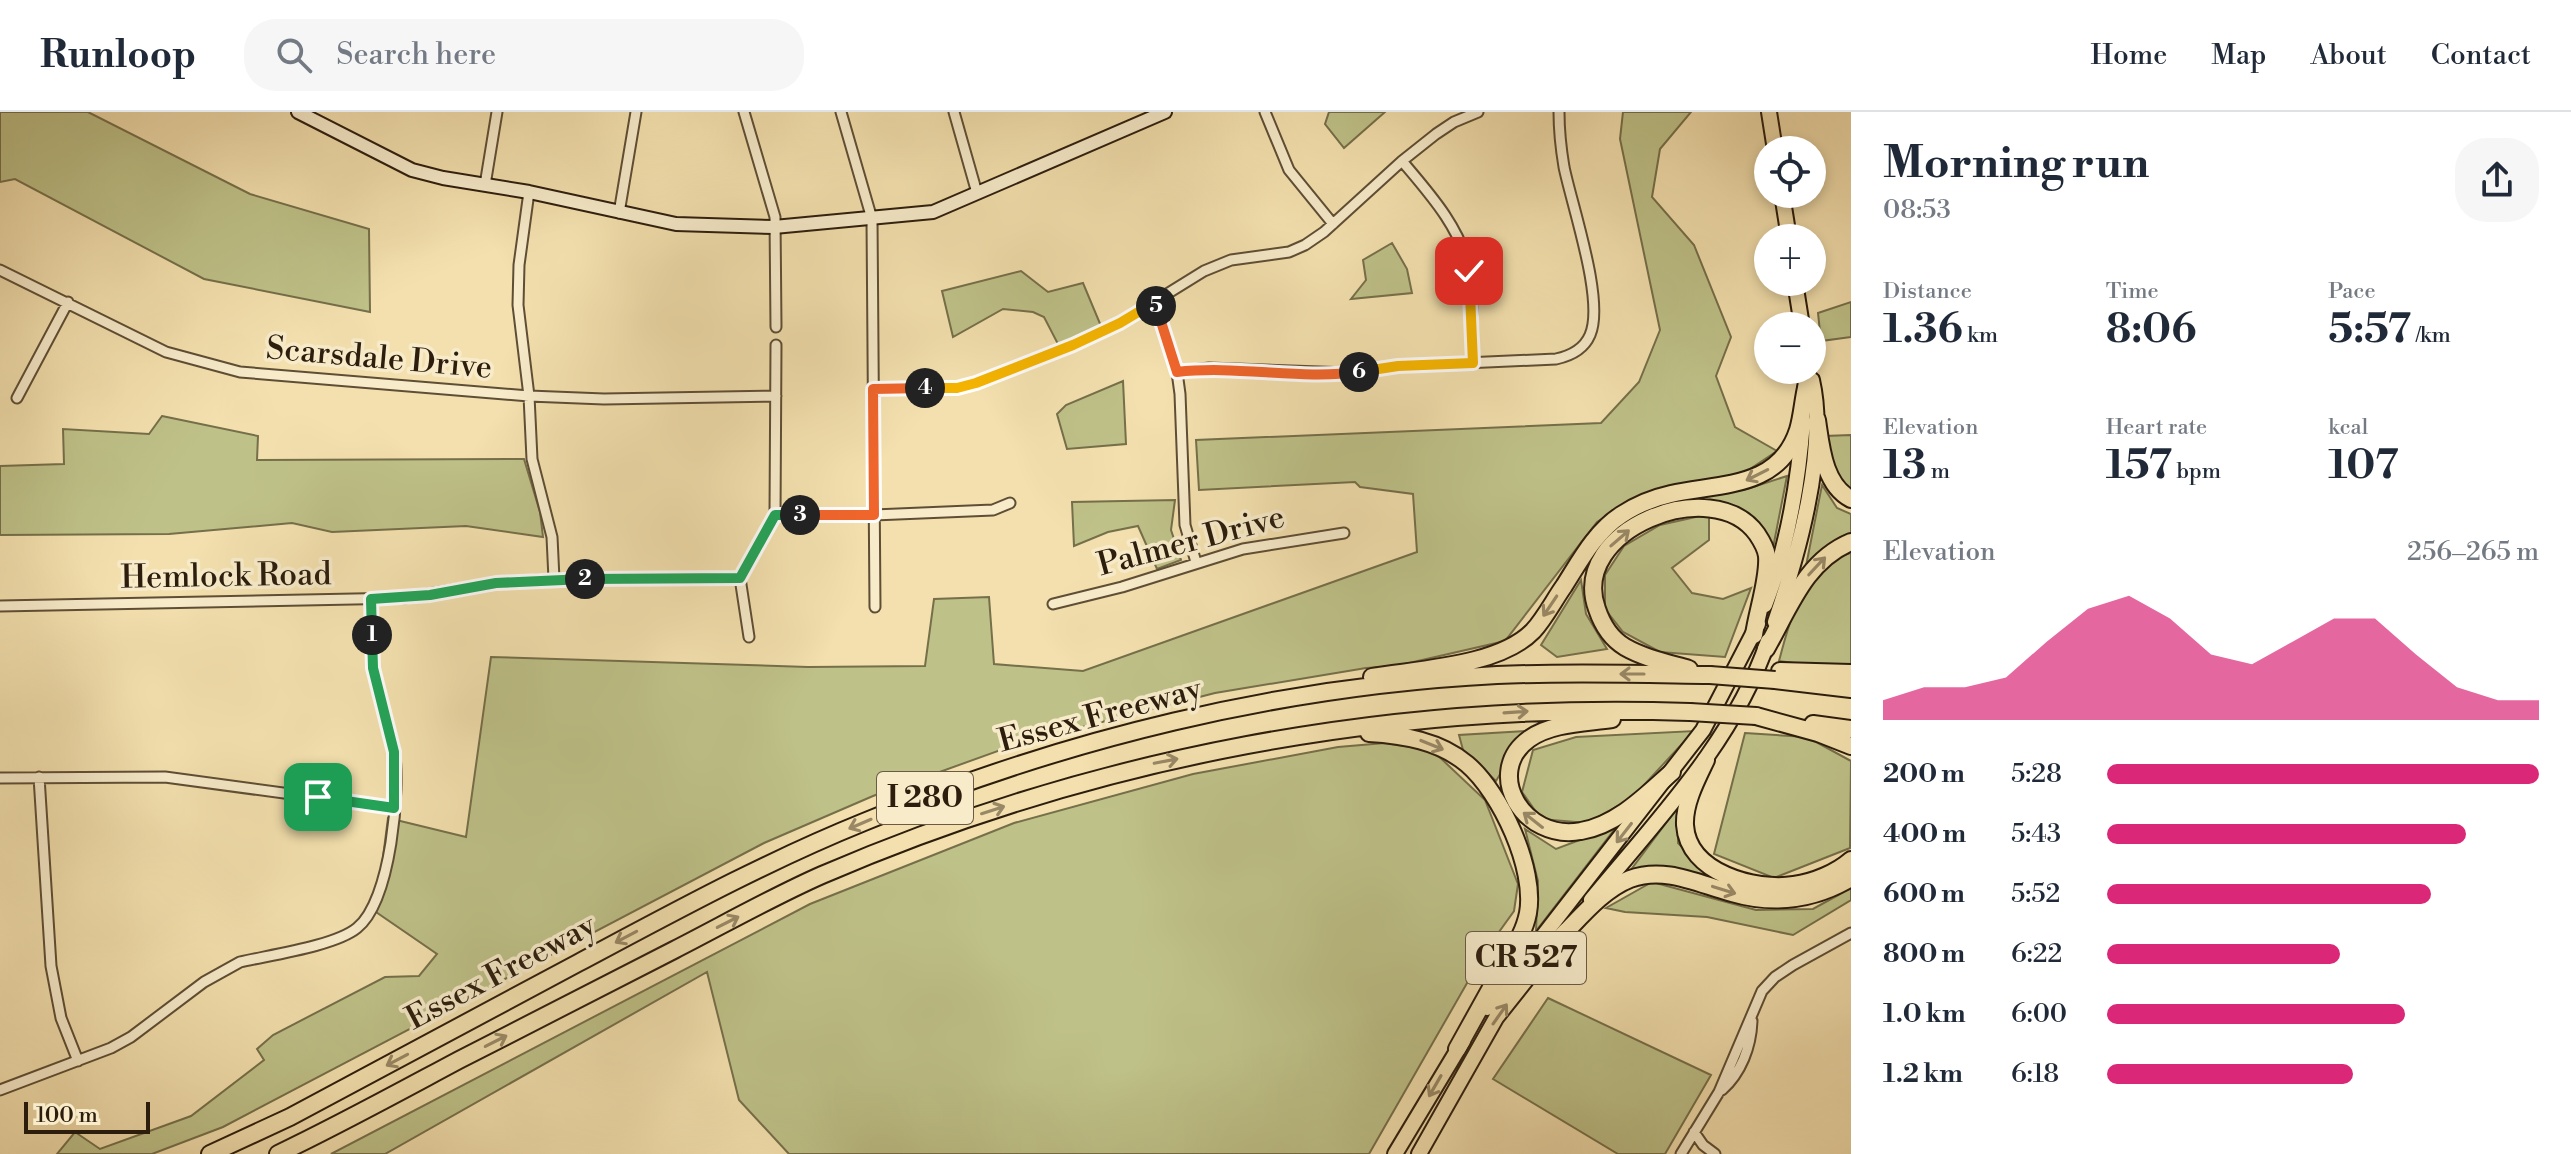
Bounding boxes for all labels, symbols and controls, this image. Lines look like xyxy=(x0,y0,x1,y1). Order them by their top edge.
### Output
search box xyxy=(244,19,804,91)
text: Runloop xyxy=(40,32,196,79)
icon: search xyxy=(272,33,316,77)
text: Search here xyxy=(336,36,496,74)
text: Home xyxy=(2091,38,2167,73)
text: Map xyxy=(2211,38,2266,73)
text: About xyxy=(2310,38,2387,73)
text: Contact xyxy=(2431,38,2531,73)
map controls xyxy=(1754,136,1826,384)
button: locate xyxy=(1754,136,1826,208)
text: Morning run xyxy=(1883,136,2149,191)
button: share xyxy=(2455,138,2539,222)
text: 08:53 xyxy=(1883,194,1951,226)
button: + xyxy=(1754,224,1826,296)
pin xyxy=(1435,237,1503,305)
icon: check xyxy=(1447,249,1491,293)
text: Distance xyxy=(1883,278,1972,305)
text: Time xyxy=(2106,278,2159,305)
text: Pace xyxy=(2328,278,2376,305)
pin: 5 xyxy=(1136,286,1176,326)
text: 5 xyxy=(1149,292,1163,319)
text: 1.36 xyxy=(1883,305,1963,355)
text: 8:06 xyxy=(2106,305,2196,355)
text: 5:57 xyxy=(2328,305,2411,355)
button: − xyxy=(1754,312,1826,384)
text: km xyxy=(1963,322,1998,349)
text: /km xyxy=(2411,322,2451,349)
street label: Scarsdale Drive xyxy=(264,328,494,388)
pin: 6 xyxy=(1339,352,1379,392)
text: 6 xyxy=(1352,358,1366,385)
pin: 4 xyxy=(905,368,945,408)
text: 4 xyxy=(918,374,932,401)
text: Elevation xyxy=(1883,414,1978,441)
text: Heart rate xyxy=(2106,414,2207,441)
text: kcal xyxy=(2328,414,2368,441)
text: 13 xyxy=(1883,441,1926,491)
text: 157 xyxy=(2106,441,2172,491)
text: 107 xyxy=(2328,441,2399,491)
text: m xyxy=(1926,458,1950,485)
text: bpm xyxy=(2172,458,2221,485)
one-way arrow xyxy=(1746,468,1769,484)
pin: 3 xyxy=(780,495,820,535)
street label: Palmer Drive xyxy=(1093,497,1289,585)
text: 3 xyxy=(793,501,807,528)
one-way arrow xyxy=(1609,530,1629,548)
text: Elevation xyxy=(1883,536,1996,568)
text: 256–265 m xyxy=(2407,536,2539,568)
street label: Hemlock Road xyxy=(120,554,332,598)
one-way arrow xyxy=(1807,557,1826,576)
pin: 2 xyxy=(565,559,605,599)
text: 2 xyxy=(578,565,592,592)
one-way arrow xyxy=(1541,595,1558,617)
pin: 1 xyxy=(352,615,392,655)
text: 1 xyxy=(367,621,377,648)
one-way arrow xyxy=(1619,666,1646,682)
street label: Essex Freeway xyxy=(994,668,1207,761)
one-way arrow xyxy=(1502,704,1529,719)
one-way arrow xyxy=(1419,739,1444,754)
one-way arrow xyxy=(1153,753,1179,768)
text: 200 m xyxy=(1883,758,1965,790)
text: 5:28 xyxy=(2011,758,2062,790)
pin xyxy=(284,763,352,831)
road number: I 280 xyxy=(877,772,973,824)
icon: arrive xyxy=(296,775,340,819)
one-way arrow xyxy=(979,802,1005,817)
one-way arrow xyxy=(1523,811,1544,828)
one-way arrow xyxy=(848,817,873,832)
text: 400 m xyxy=(1883,818,1966,850)
text: 5:43 xyxy=(2011,818,2061,850)
one-way arrow xyxy=(1616,822,1633,843)
text: 600 m xyxy=(1883,878,1965,910)
text: 5:52 xyxy=(2011,878,2060,910)
one-way arrow xyxy=(1711,884,1736,899)
street label: Essex Freeway xyxy=(399,905,603,1039)
one-way arrow xyxy=(715,914,739,930)
one-way arrow xyxy=(615,930,639,946)
road number: CR 527 xyxy=(1466,932,1586,984)
text: 800 m xyxy=(1883,938,1965,970)
text: 6:22 xyxy=(2011,938,2062,970)
text: 1.0 km xyxy=(1883,998,1966,1030)
text: 6:00 xyxy=(2011,998,2067,1030)
one-way arrow xyxy=(1491,1004,1508,1025)
one-way arrow xyxy=(484,1032,508,1048)
one-way arrow xyxy=(386,1052,409,1068)
text: 1.2 km xyxy=(1883,1058,1963,1090)
text: 6:18 xyxy=(2011,1058,2059,1090)
one-way arrow xyxy=(1427,1074,1443,1097)
scale bar xyxy=(24,1098,150,1134)
text: 100 m xyxy=(36,1102,98,1129)

